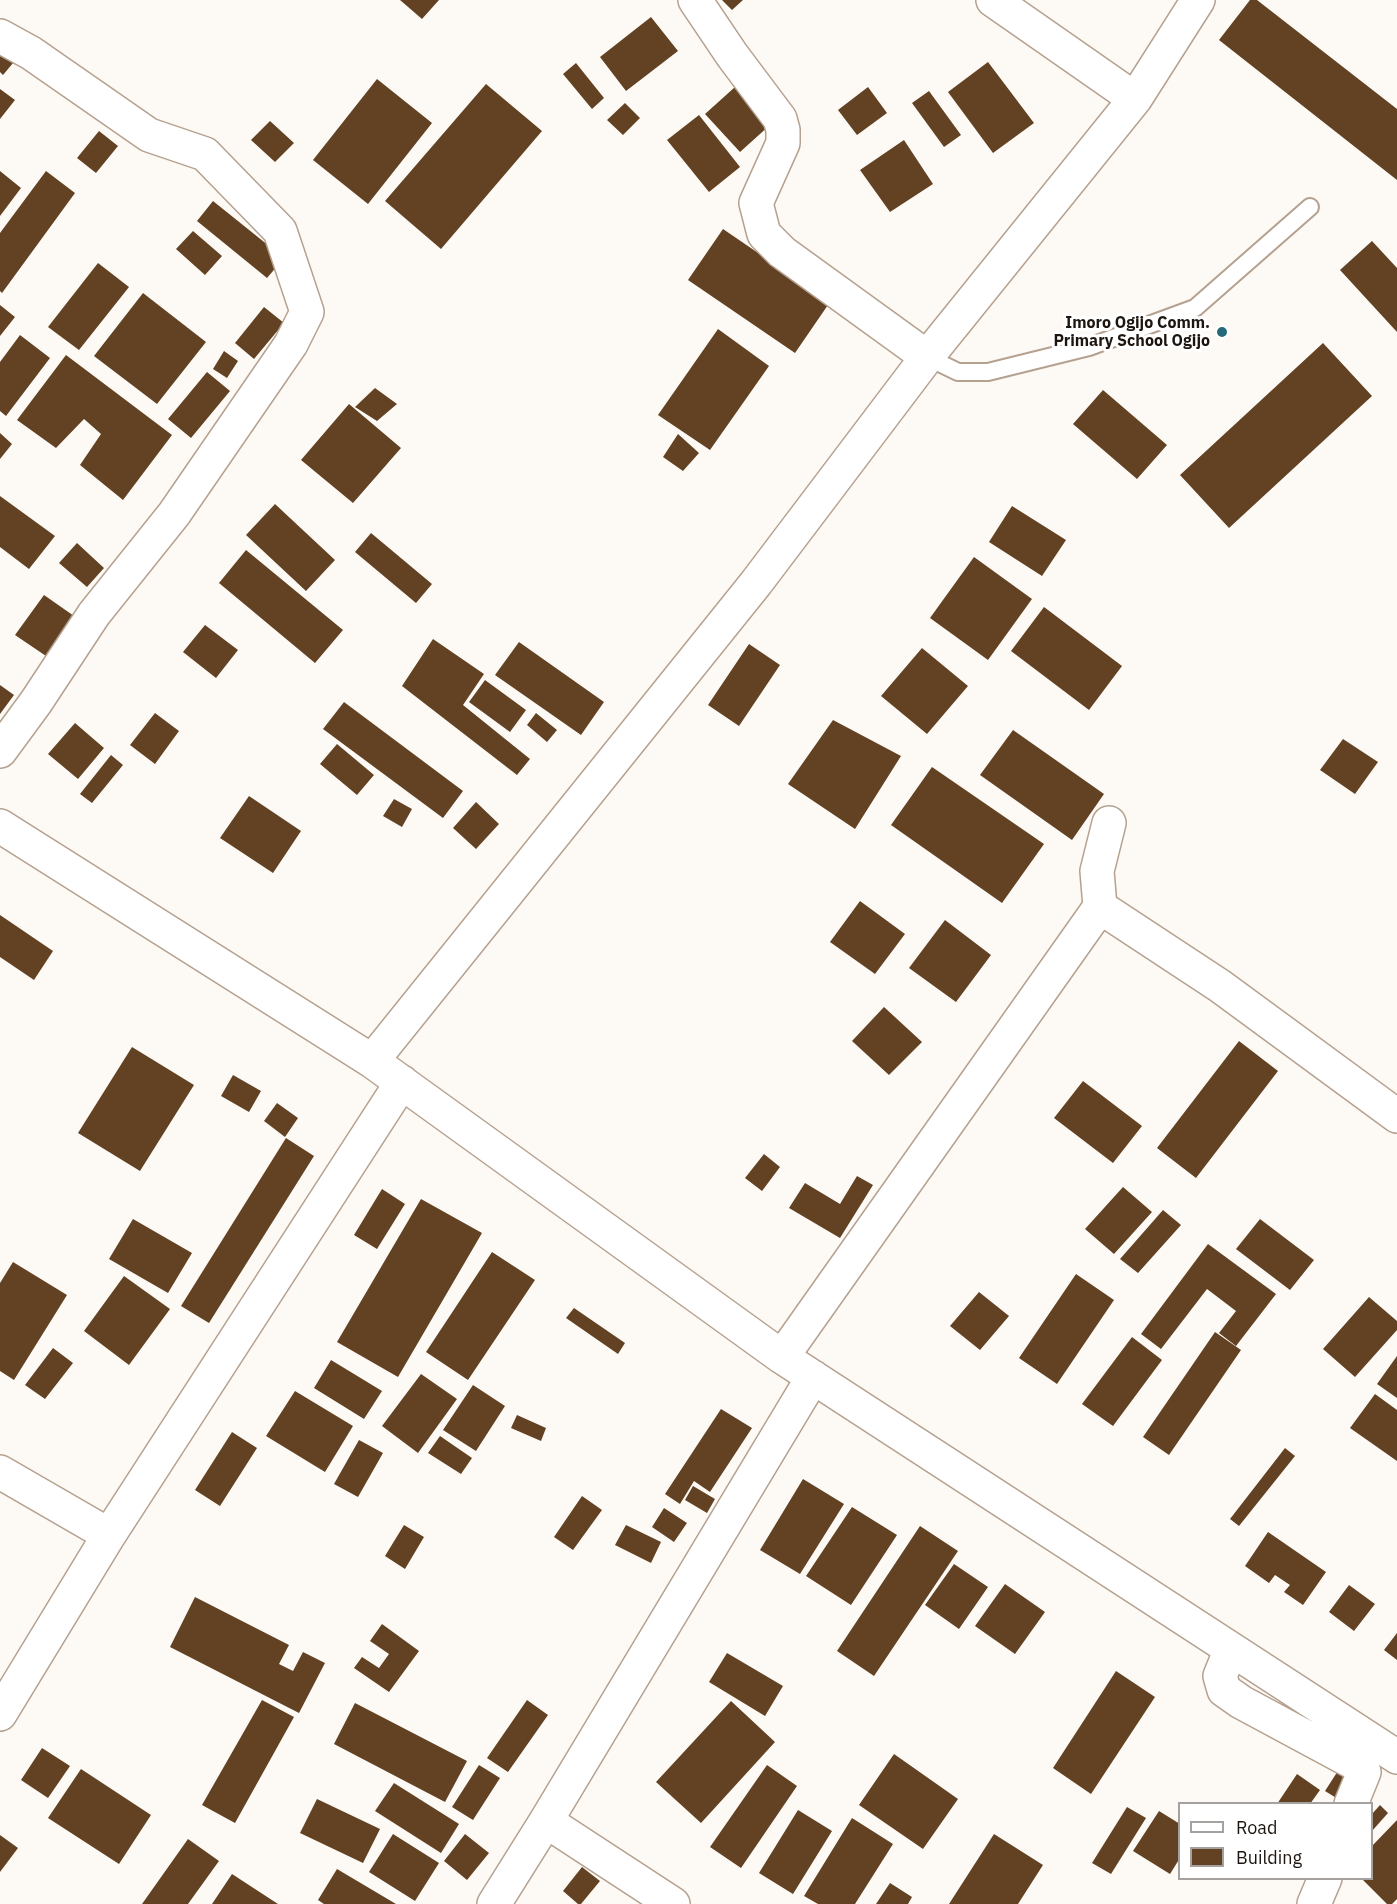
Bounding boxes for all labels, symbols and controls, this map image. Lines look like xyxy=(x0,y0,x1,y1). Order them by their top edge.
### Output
place label: Imoro Ogijo Comm. Primary School Ogijo xyxy=(1053,313,1210,351)
marker: Imoro Ogijo Comm. Primary School Ogijo xyxy=(1215,325,1229,339)
legend xyxy=(1178,1802,1373,1880)
text: Road xyxy=(1236,1816,1277,1839)
text: Building xyxy=(1236,1846,1302,1869)

